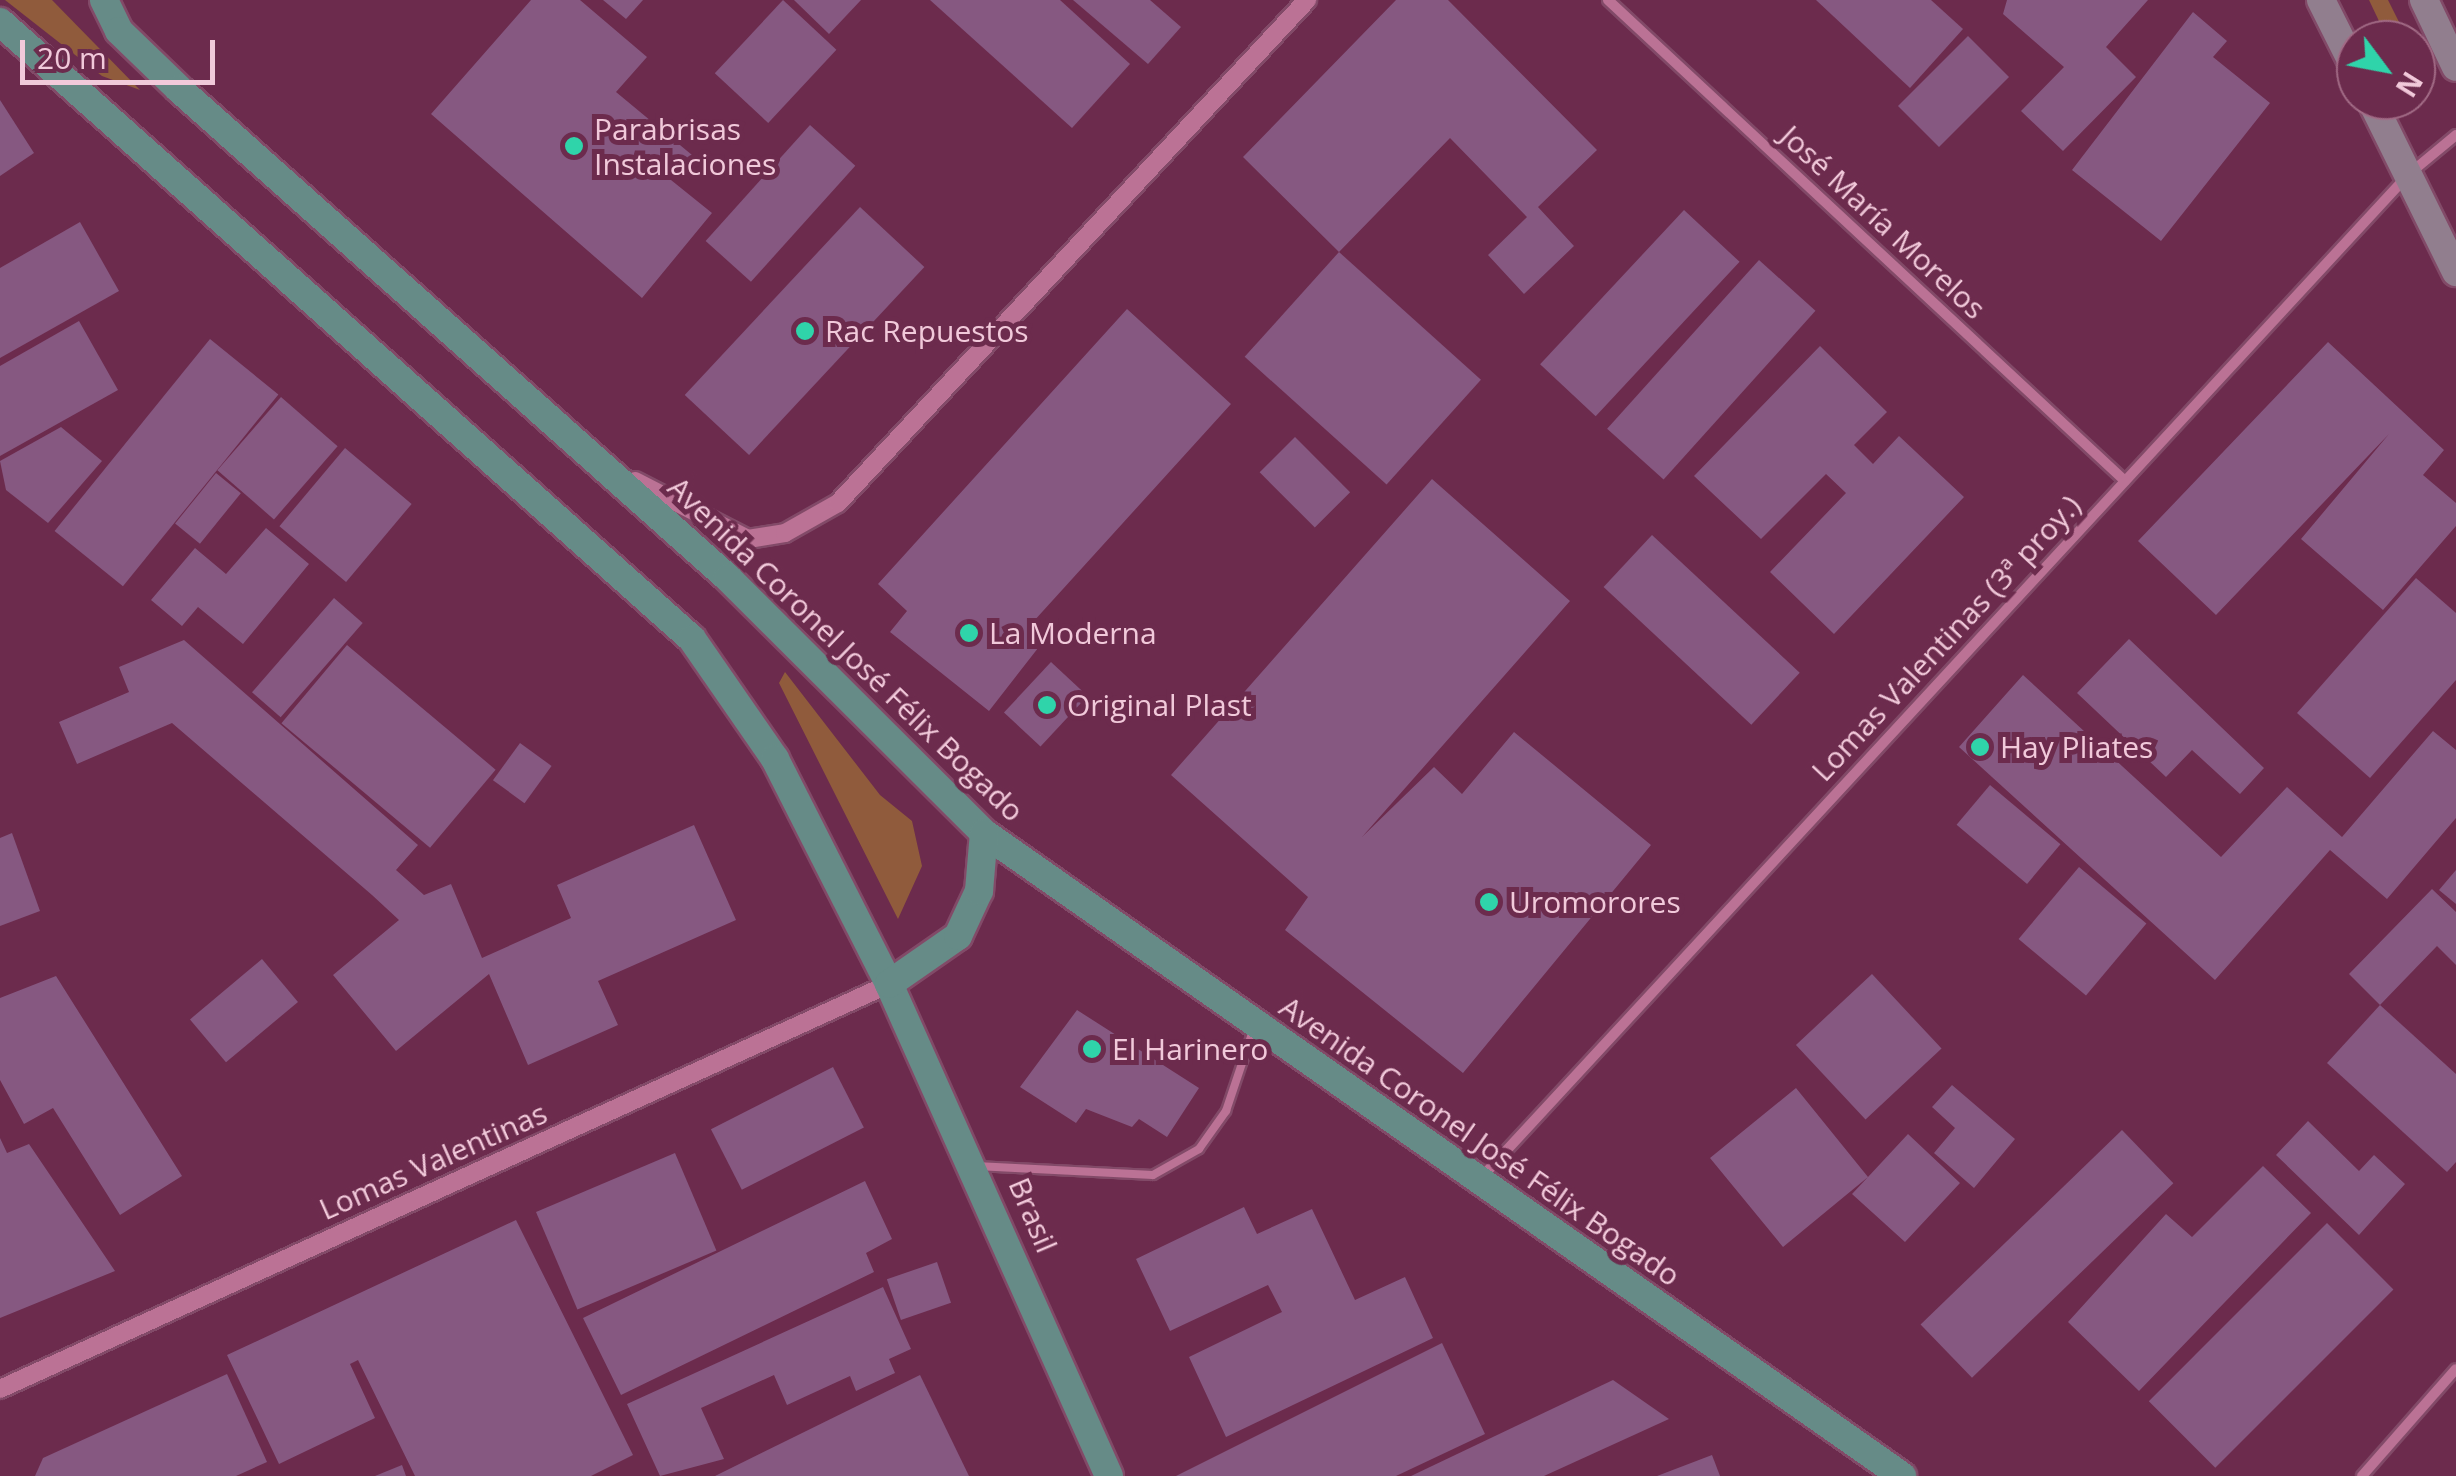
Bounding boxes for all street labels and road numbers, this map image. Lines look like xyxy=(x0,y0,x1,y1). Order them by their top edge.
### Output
street label: José María Morelos xyxy=(1773,118,1993,326)
street label: Avenida Coronel José Félix Bogado xyxy=(661,469,1031,829)
street label: Lomas Valentinas (3ª proy.) xyxy=(1804,488,2088,788)
street label: Avenida Coronel José Félix Bogado xyxy=(1273,989,1687,1293)
street label: Lomas Valentinas xyxy=(314,1095,552,1227)
street label: Brasil xyxy=(1001,1172,1065,1258)

